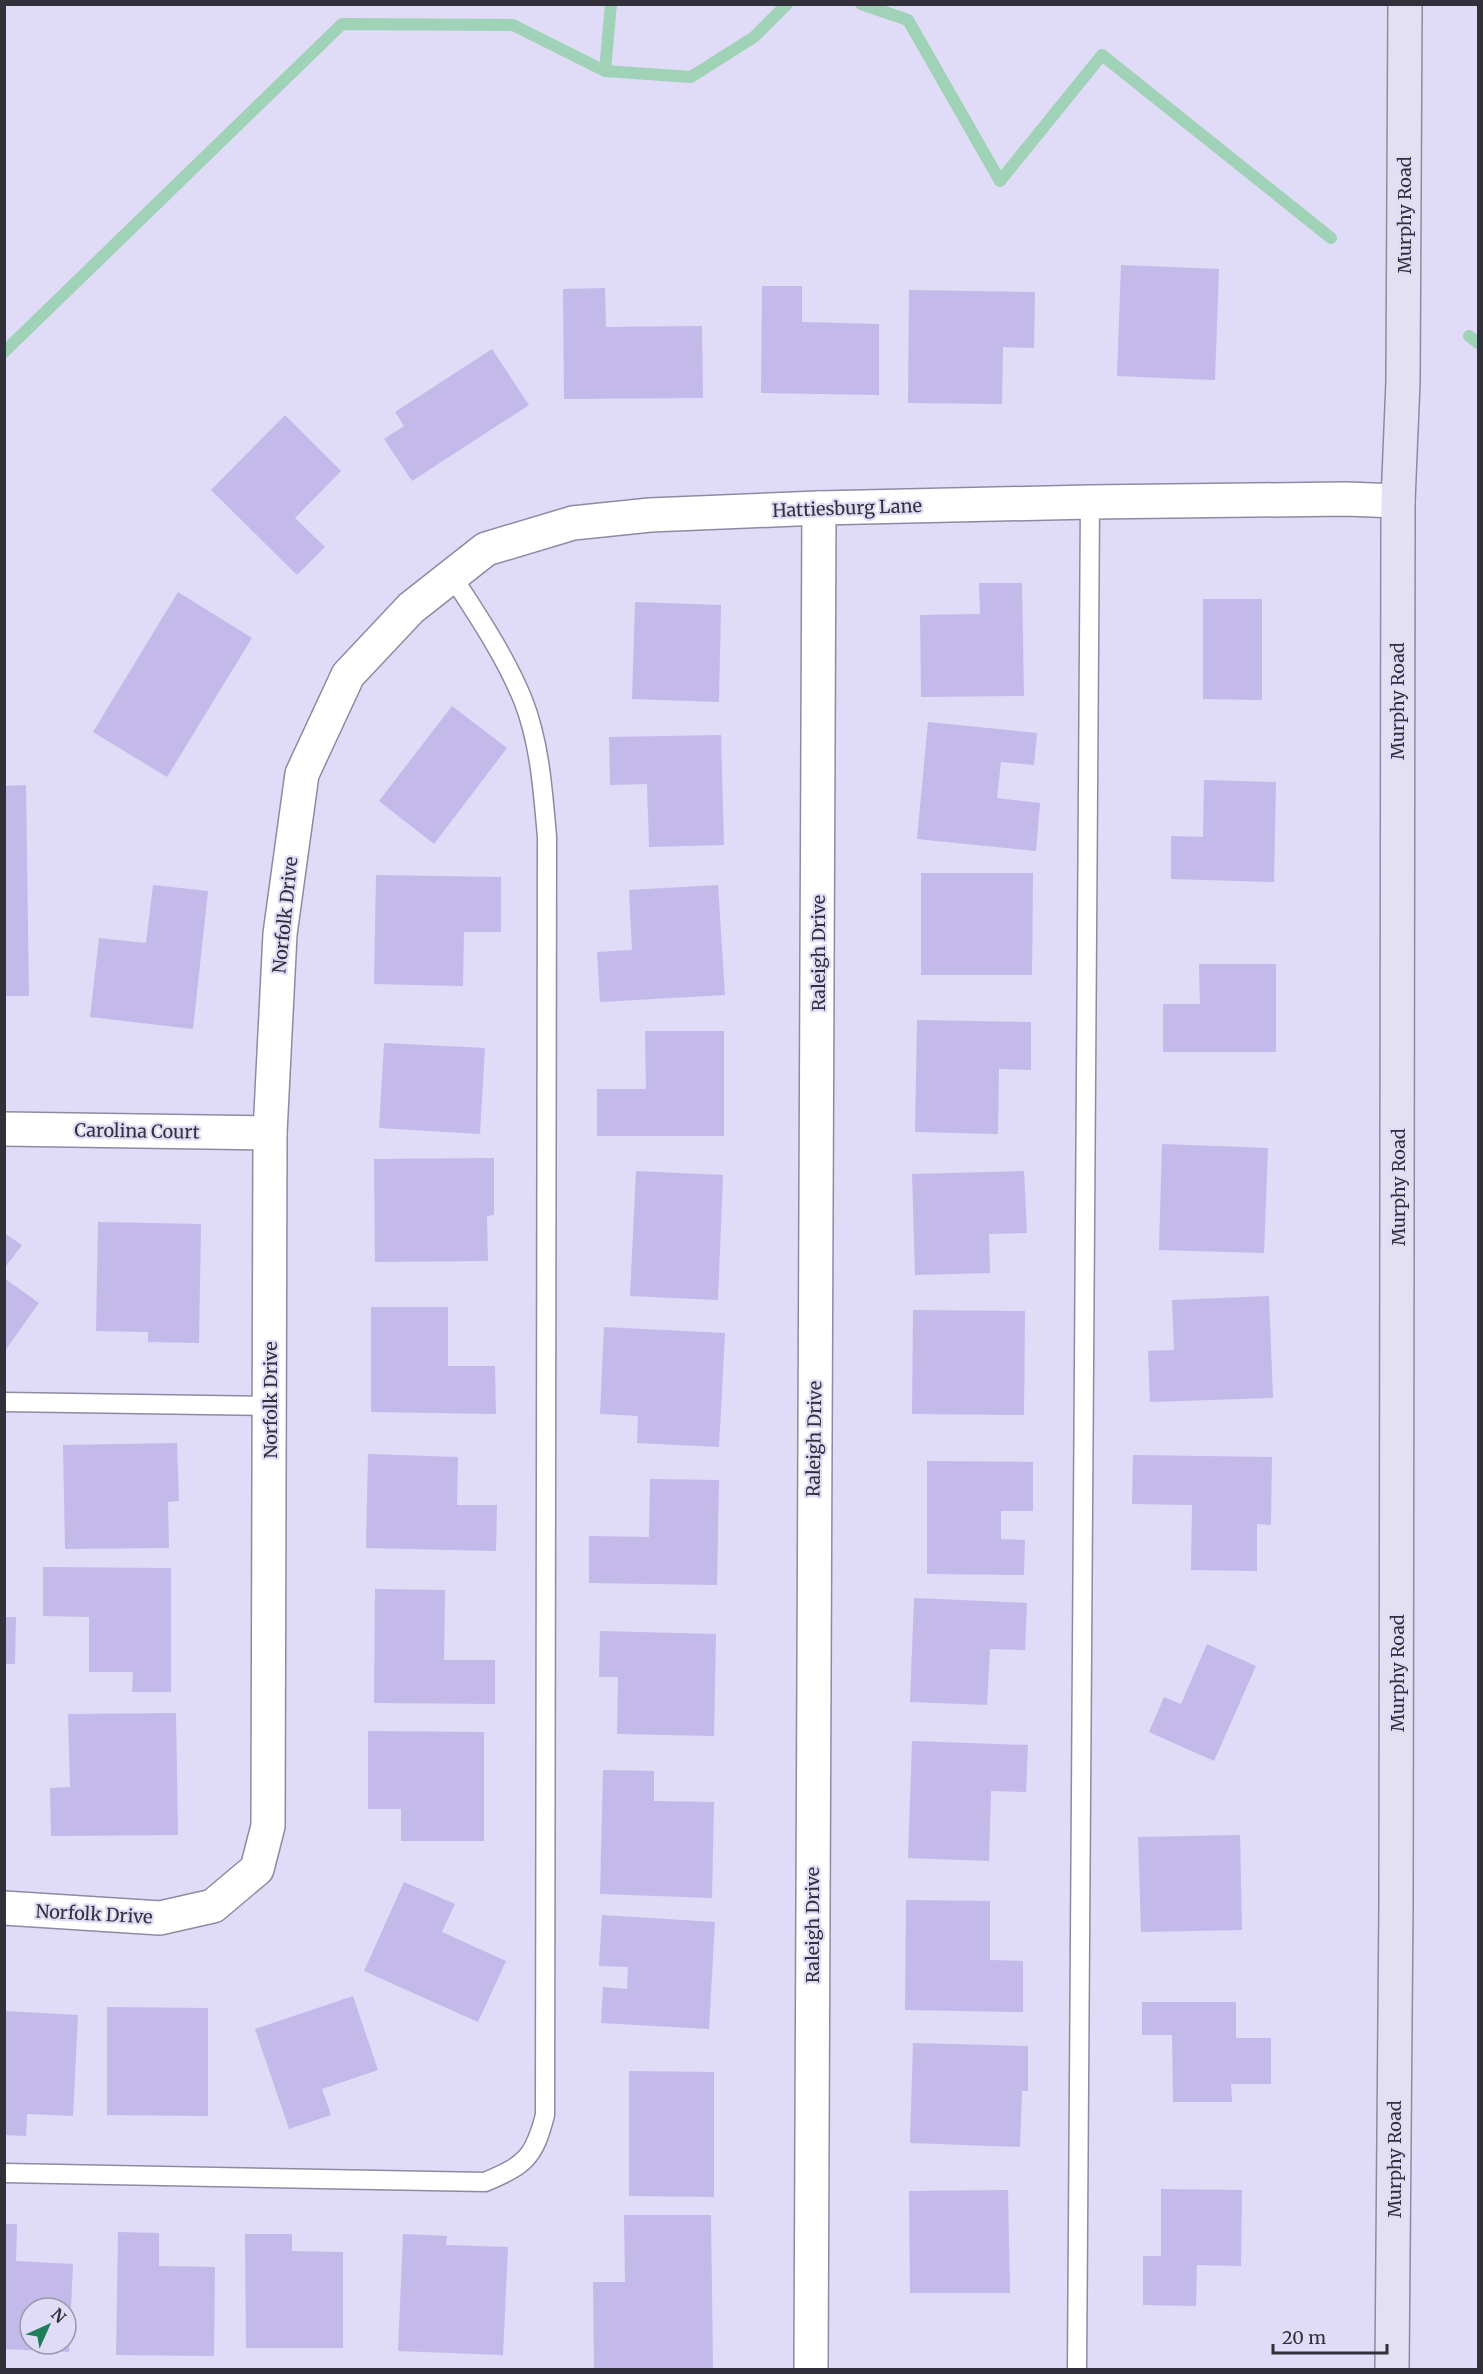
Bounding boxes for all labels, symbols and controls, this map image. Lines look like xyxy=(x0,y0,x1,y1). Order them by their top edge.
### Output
street label: Murphy Road xyxy=(1393,156,1416,274)
street label: Hattiesburg Lane xyxy=(772,494,922,522)
street label: Murphy Road xyxy=(1386,642,1409,760)
street label: Norfolk Drive xyxy=(267,856,303,974)
street label: Raleigh Drive xyxy=(807,895,830,1011)
street label: Carolina Court xyxy=(74,1118,200,1144)
street label: Murphy Road xyxy=(1387,1128,1410,1246)
street label: Norfolk Drive xyxy=(259,1341,282,1459)
street label: Raleigh Drive xyxy=(801,1381,827,1497)
street label: Murphy Road xyxy=(1386,1614,1409,1732)
street label: Raleigh Drive xyxy=(801,1867,824,1983)
street label: Norfolk Drive xyxy=(35,1899,153,1929)
street label: Murphy Road xyxy=(1383,2100,1406,2218)
north arrow xyxy=(18,2296,78,2356)
text: N xyxy=(47,2304,70,2327)
scale bar xyxy=(1273,2317,1387,2355)
text: 20 m xyxy=(1282,2326,1326,2349)

